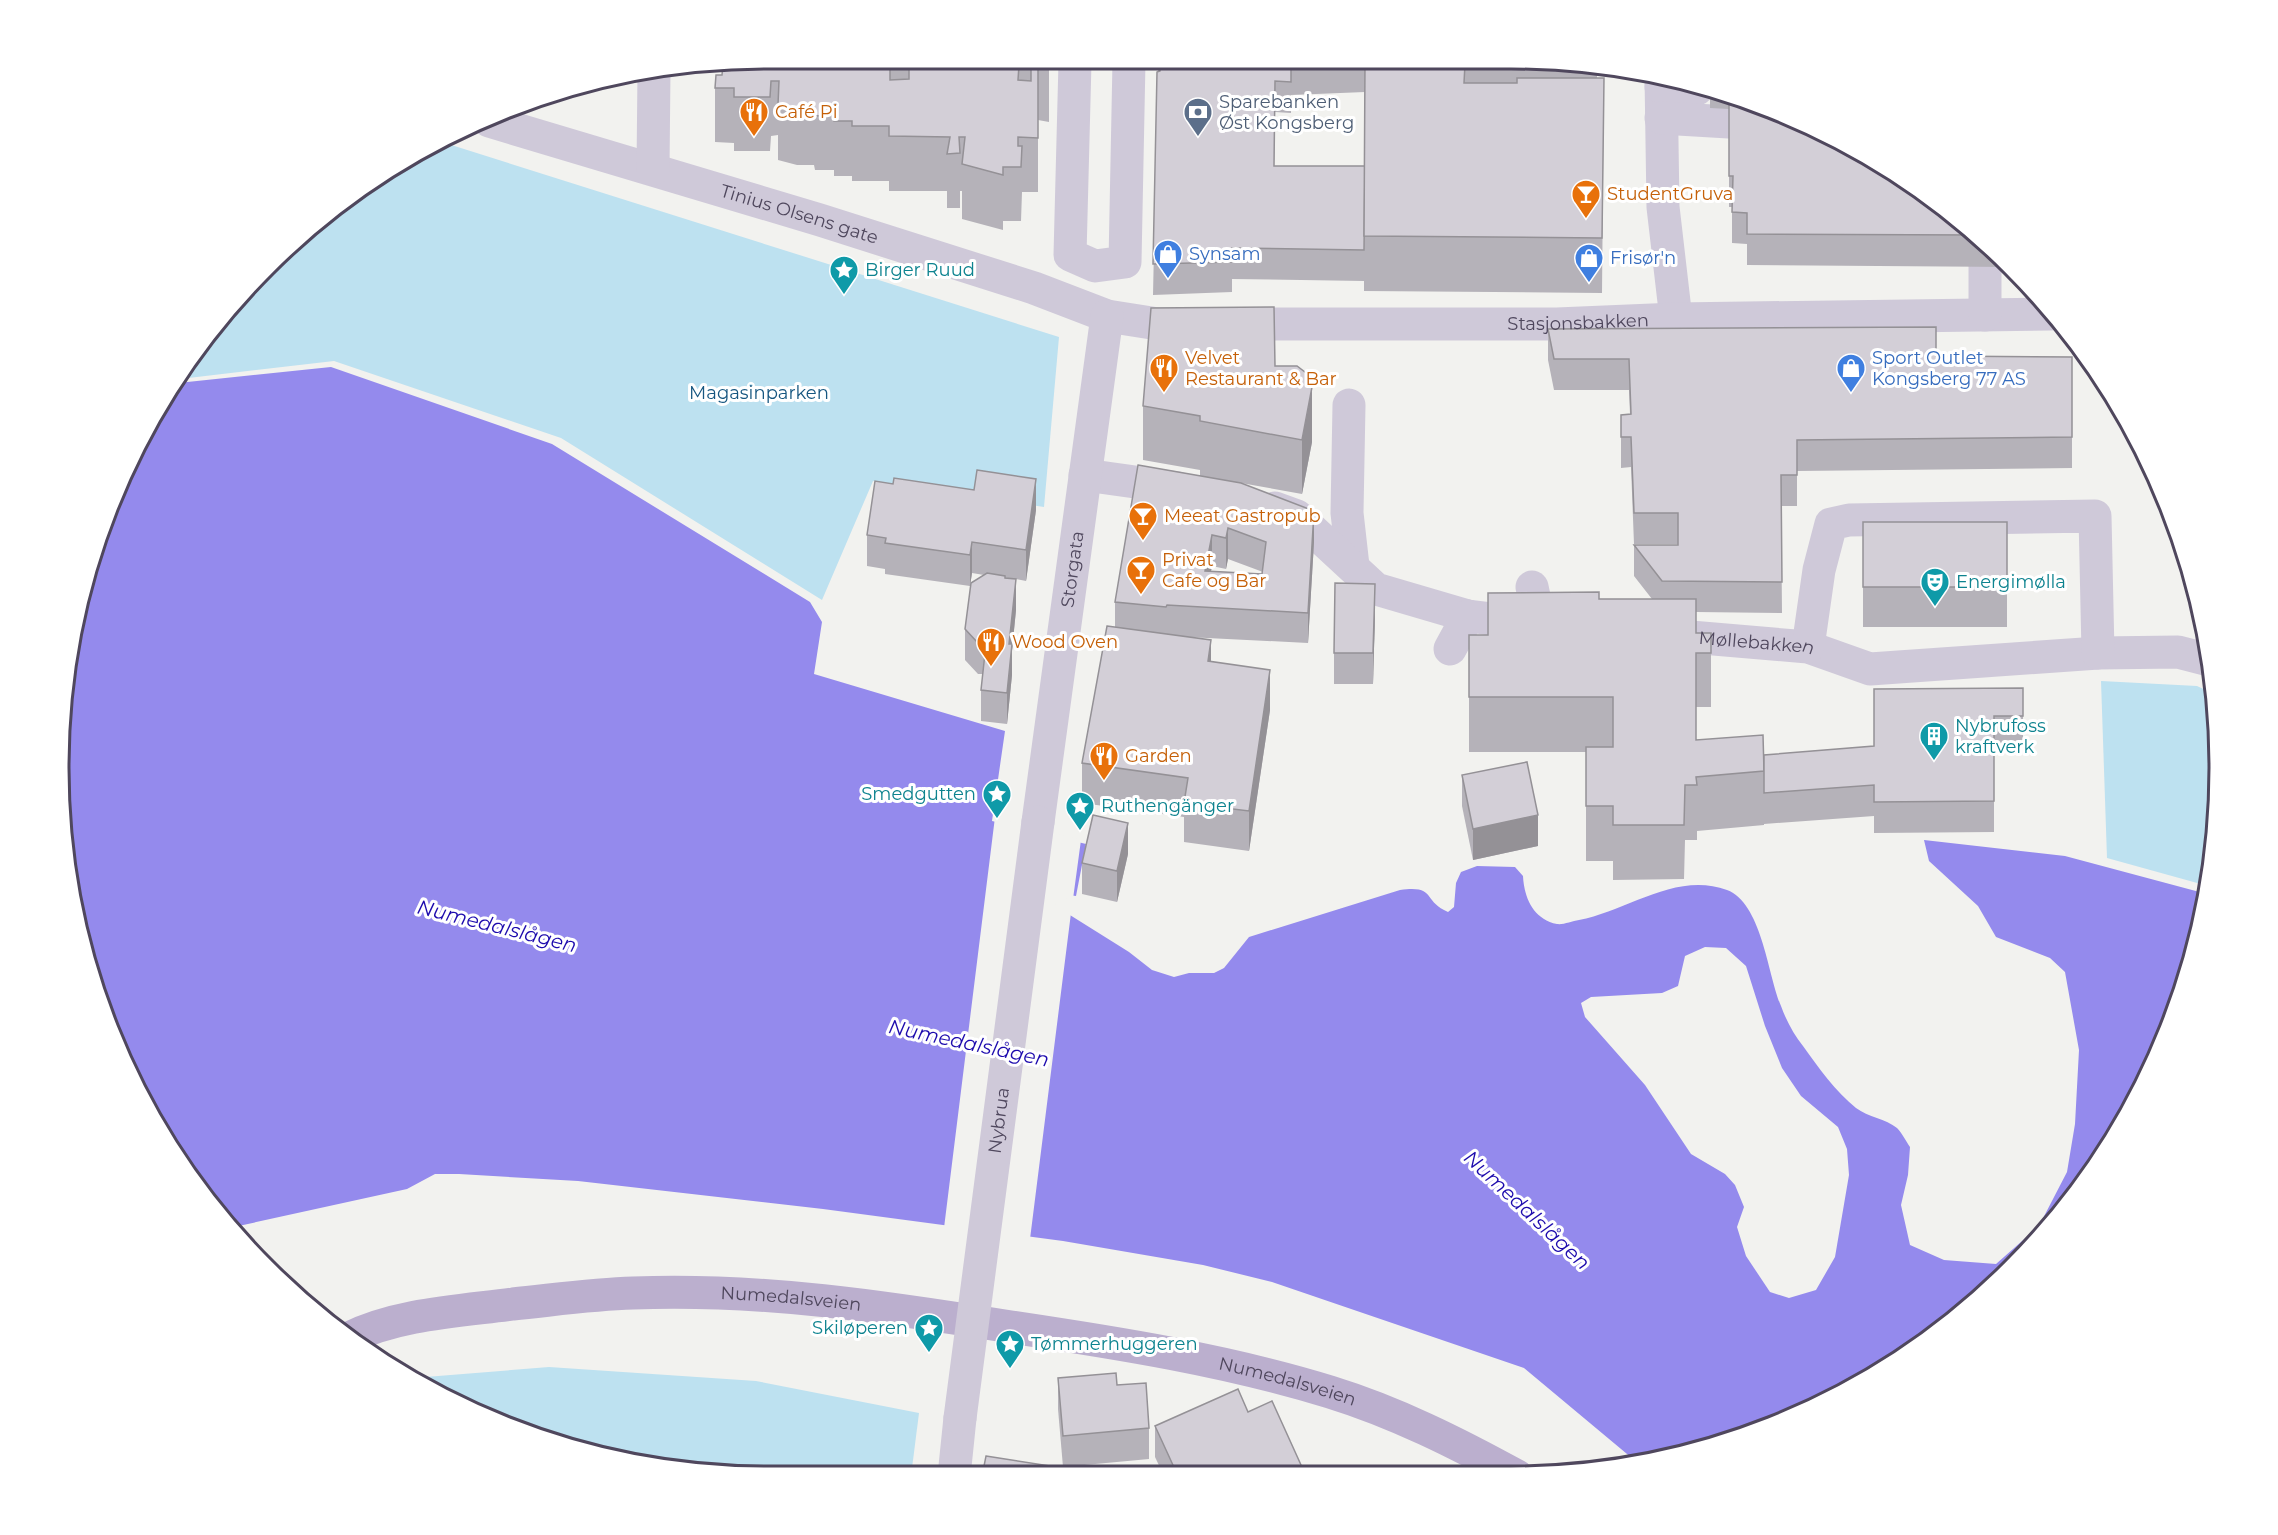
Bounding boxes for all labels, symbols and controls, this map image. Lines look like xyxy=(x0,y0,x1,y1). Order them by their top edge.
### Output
place label: Sparebanken Øst Kongsberg xyxy=(1219,91,1354,134)
restaurant icon: Café Pi xyxy=(738,96,770,138)
bank icon: Sparebanken Øst Kongsberg xyxy=(1182,96,1214,138)
place label: Café Pi xyxy=(775,101,838,123)
bar icon: StudentGruva xyxy=(1570,178,1602,220)
street label: Tinius Olsens gate xyxy=(718,180,881,249)
place label: StudentGruva xyxy=(1607,183,1733,205)
shop icon: Synsam xyxy=(1152,238,1184,280)
shop icon: Frisør'n xyxy=(1573,242,1605,284)
place label: Synsam xyxy=(1189,243,1261,265)
place label: Frisør'n xyxy=(1610,247,1676,269)
place icon: Birger Ruud xyxy=(828,254,860,296)
place label: Birger Ruud xyxy=(865,259,975,281)
street label: Stasjonsbakken xyxy=(1507,309,1649,335)
place label: Velvet Restaurant & Bar xyxy=(1185,347,1337,390)
place label: Sport Outlet Kongsberg 77 AS xyxy=(1872,347,2026,390)
restaurant icon: Velvet Restaurant & Bar xyxy=(1148,352,1180,394)
shop icon: Sport Outlet Kongsberg 77 AS xyxy=(1835,352,1867,394)
park label: Magasinparken xyxy=(689,382,829,404)
bar icon: Meeat Gastropub xyxy=(1127,500,1159,542)
place label: Meeat Gastropub xyxy=(1164,505,1321,527)
street label: Storgata xyxy=(1056,530,1089,609)
place label: Privat Cafe og Bar xyxy=(1162,549,1267,592)
bar icon: Privat Cafe og Bar xyxy=(1125,554,1157,596)
theatre icon: Energimølla xyxy=(1919,566,1951,608)
place label: Energimølla xyxy=(1956,571,2066,593)
restaurant icon: Wood Oven xyxy=(975,626,1007,668)
street label: Møllebakken xyxy=(1698,627,1818,660)
place label: Wood Oven xyxy=(1012,631,1118,653)
place label: Nybrufoss kraftverk xyxy=(1955,715,2046,758)
building icon: Nybrufoss kraftverk xyxy=(1918,720,1950,762)
restaurant icon: Garden xyxy=(1088,740,1120,782)
place label: Garden xyxy=(1125,745,1192,767)
place icon: Smedgutten xyxy=(981,778,1013,820)
place label: Smedgutten xyxy=(861,783,976,805)
place icon: Ruthengänger xyxy=(1064,790,1096,832)
place label: Ruthengänger xyxy=(1101,795,1234,817)
water label: Numedalslågen xyxy=(415,895,579,957)
water label: Numedalslågen xyxy=(887,1014,1051,1072)
street label: Nybrua xyxy=(984,1086,1014,1155)
water label: Numedalslågen xyxy=(1459,1145,1595,1275)
street label: Numedalsveien xyxy=(720,1282,863,1316)
place icon: Skiløperen xyxy=(913,1312,945,1354)
place label: Skiløperen xyxy=(812,1317,908,1339)
place icon: Tømmerhuggeren xyxy=(994,1328,1026,1370)
place label: Tømmerhuggeren xyxy=(1031,1333,1198,1355)
street label: Numedalsveien xyxy=(1217,1352,1359,1411)

